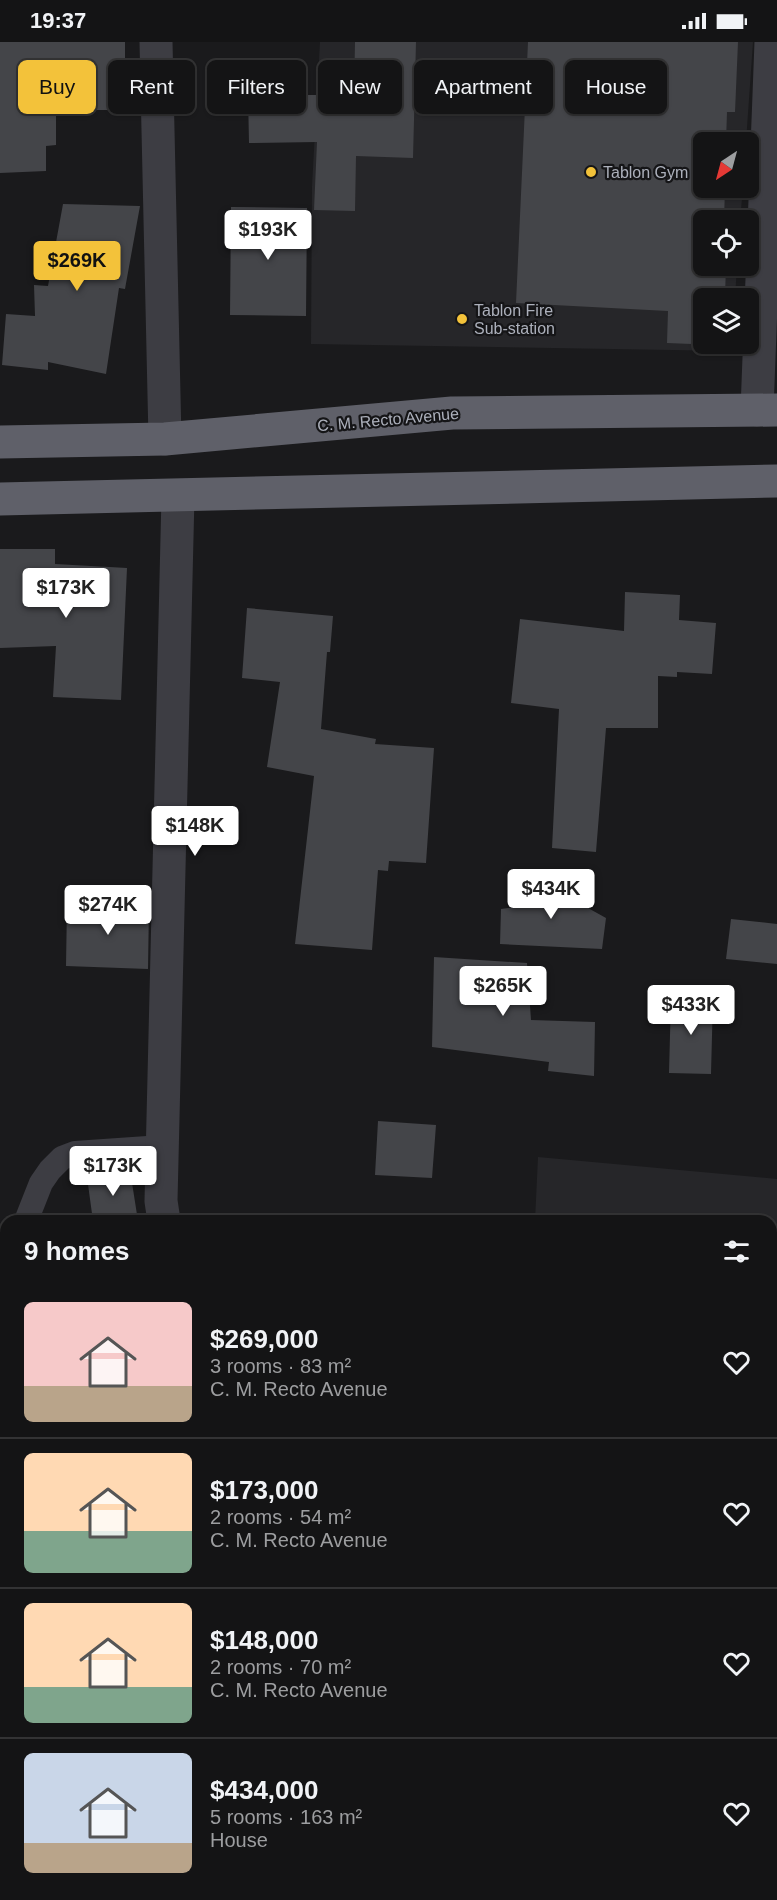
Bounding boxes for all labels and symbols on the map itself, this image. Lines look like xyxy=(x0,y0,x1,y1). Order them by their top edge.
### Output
north arrow xyxy=(693,132,759,198)
place label: Tablon Gym xyxy=(603,164,688,181)
marker: Tablon Gym xyxy=(584,165,598,179)
pin: $193K xyxy=(226,210,310,261)
pin: $269K xyxy=(35,241,119,292)
place label: Tablon Fire Sub-station xyxy=(474,302,555,337)
marker: Tablon Fire Sub-station xyxy=(455,312,469,326)
street label: C. M. Recto Avenue xyxy=(317,405,460,434)
pin: $173K xyxy=(24,568,108,619)
pin: $148K xyxy=(153,806,237,857)
pin: $434K xyxy=(509,869,593,920)
pin: $274K xyxy=(66,885,150,936)
pin: $265K xyxy=(461,966,545,1017)
pin: $433K xyxy=(649,985,733,1036)
pin: $173K xyxy=(71,1146,155,1197)

